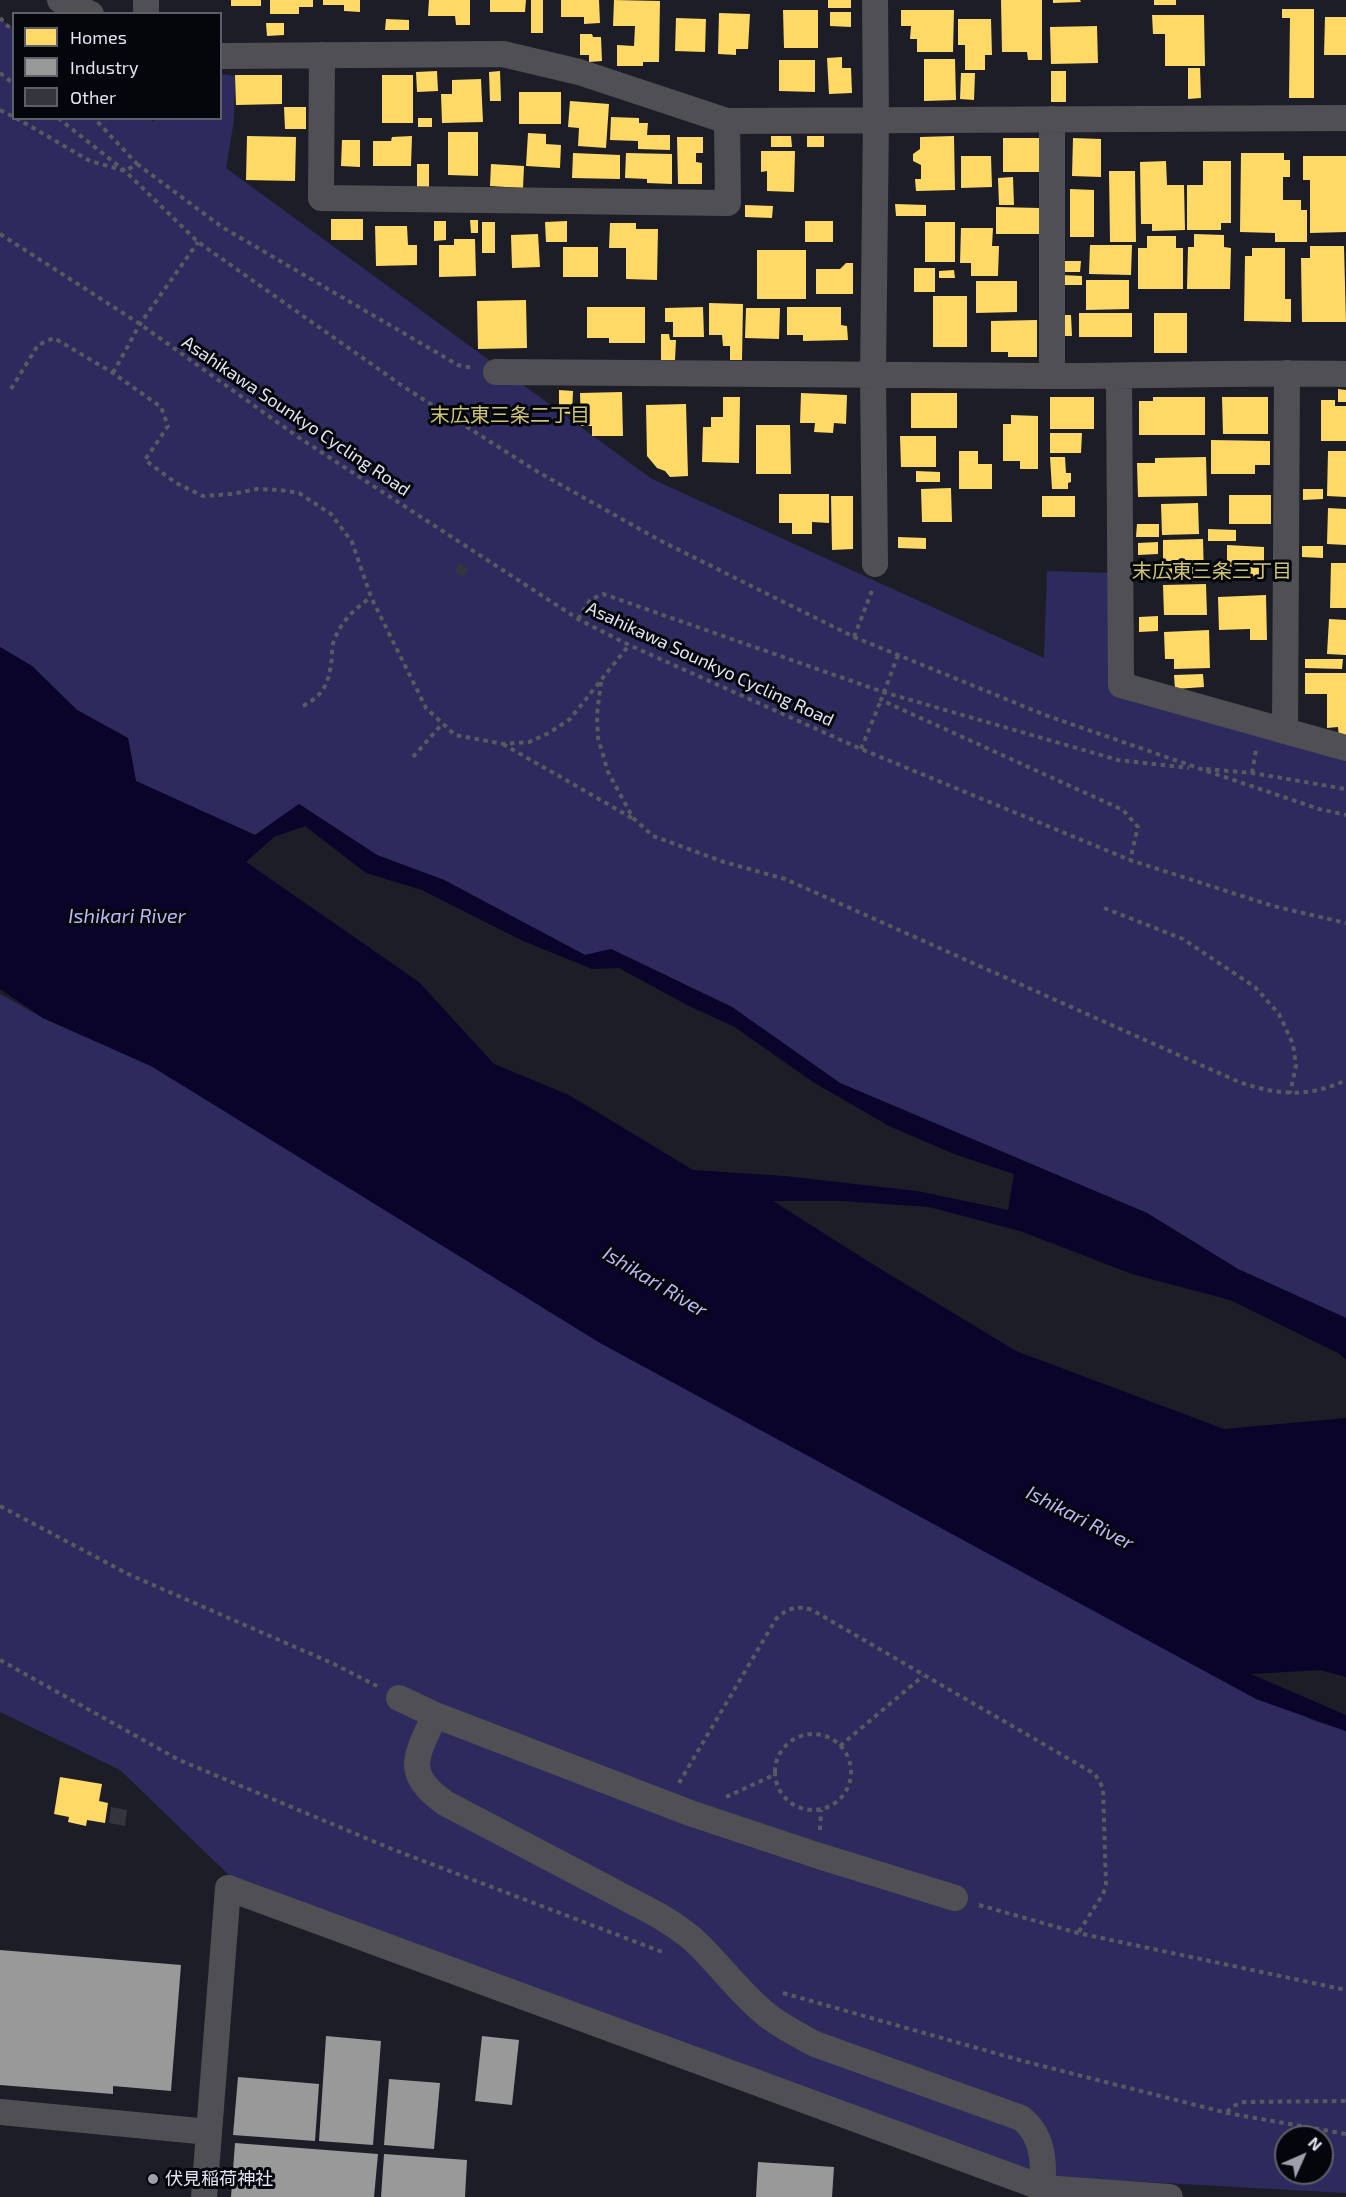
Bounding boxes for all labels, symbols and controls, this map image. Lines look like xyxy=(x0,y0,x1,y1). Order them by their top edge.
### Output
legend xyxy=(12,12,222,120)
text: Homes xyxy=(70,26,127,48)
text: Industry xyxy=(70,56,139,78)
text: Other xyxy=(70,86,116,108)
street label: Asahikawa Sounkyo Cycling Road xyxy=(178,331,414,501)
district label: 末広東三条二丁目 xyxy=(430,403,590,427)
district label: 末広東三条三丁目 xyxy=(1132,559,1292,583)
street label: Asahikawa Sounkyo Cycling Road xyxy=(583,597,837,731)
water label: Ishikari River xyxy=(68,904,186,928)
water label: Ishikari River xyxy=(598,1241,712,1323)
water label: Ishikari River xyxy=(1022,1481,1138,1555)
north arrow xyxy=(1274,2125,1334,2185)
text: N xyxy=(1305,2133,1326,2154)
place label: 伏見稲荷神社 xyxy=(165,2168,273,2190)
marker: 伏見稲荷神社 xyxy=(146,2172,160,2186)

